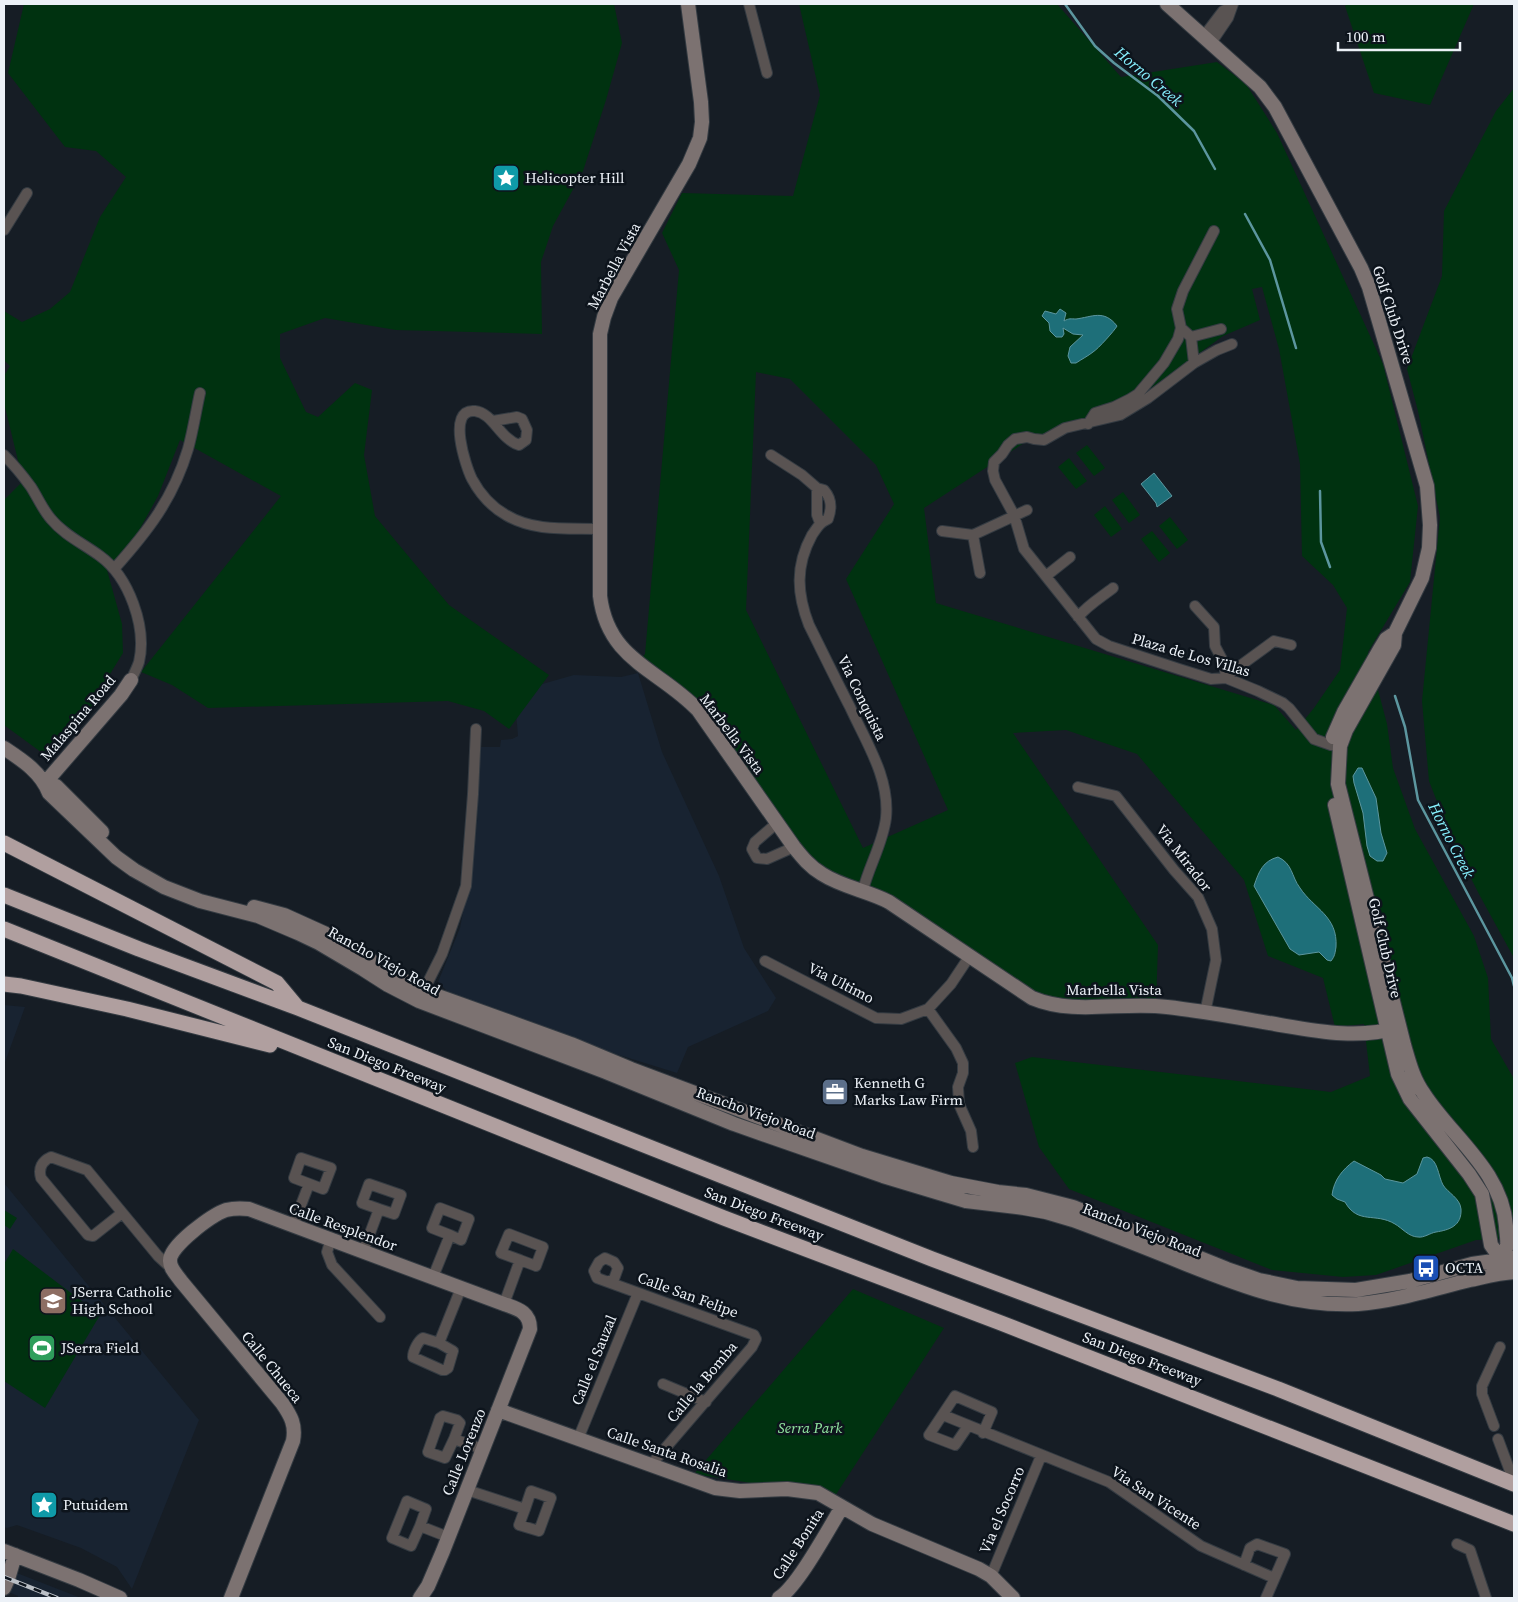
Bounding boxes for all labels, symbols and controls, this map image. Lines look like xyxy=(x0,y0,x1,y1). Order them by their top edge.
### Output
scale bar xyxy=(1338,20,1460,52)
text: 100 m xyxy=(1346,26,1386,47)
water label: Horno Creek xyxy=(1110,40,1188,111)
place icon: Helicopter Hill xyxy=(491,163,521,193)
place label: Helicopter Hill xyxy=(525,167,625,188)
street label: Marbella Vista xyxy=(582,218,645,313)
street label: Golf Club Drive xyxy=(1368,263,1419,367)
street label: Plaza de Los Villas xyxy=(1130,628,1253,681)
street label: Via Conquista xyxy=(833,652,892,744)
street label: Malaspina Road xyxy=(35,670,120,765)
street label: Marbella Vista xyxy=(695,689,770,779)
water label: Horno Creek xyxy=(1423,797,1481,882)
street label: Via Mirador xyxy=(1151,820,1218,896)
street label: Golf Club Drive xyxy=(1364,896,1407,1000)
street label: Rancho Viejo Road xyxy=(324,921,445,1000)
street label: Via Ultimo xyxy=(805,957,878,1008)
street label: Marbella Vista xyxy=(1066,979,1162,1000)
street label: San Diego Freeway xyxy=(325,1031,450,1098)
place label: Kenneth G Marks Law Firm xyxy=(854,1072,964,1110)
office icon: Kenneth G Marks Law Firm xyxy=(820,1077,850,1107)
street label: Rancho Viejo Road xyxy=(694,1081,819,1144)
street label: San Diego Freeway xyxy=(702,1181,827,1246)
street label: Calle Resplendor xyxy=(286,1197,401,1256)
street label: Rancho Viejo Road xyxy=(1080,1197,1205,1262)
bus stop icon: OCTA xyxy=(1411,1253,1441,1283)
place label: OCTA xyxy=(1445,1257,1483,1278)
street label: Calle San Felipe xyxy=(635,1267,742,1323)
place label: JSerra Catholic High School xyxy=(71,1281,172,1319)
school or university icon: JSerra Catholic High School xyxy=(38,1286,68,1316)
street label: Calle el Sauzal xyxy=(566,1311,621,1408)
street label: Calle Chueca xyxy=(237,1326,308,1407)
street label: San Diego Freeway xyxy=(1080,1326,1205,1391)
sports icon: JSerra Field xyxy=(27,1333,57,1363)
street label: Calle la Bomba xyxy=(661,1336,742,1427)
place label: JSerra Field xyxy=(60,1337,139,1358)
street label: Calle Lorenzo xyxy=(436,1405,491,1499)
park label: Serra Park xyxy=(778,1417,843,1438)
street label: Calle Santa Rosalia xyxy=(604,1421,730,1482)
street label: Via San Vicente xyxy=(1107,1461,1206,1535)
street label: Via el Socorro xyxy=(974,1463,1029,1557)
place icon: Putuidem xyxy=(29,1490,59,1520)
place label: Putuidem xyxy=(63,1494,129,1515)
street label: Calle Bonita xyxy=(767,1504,829,1583)

